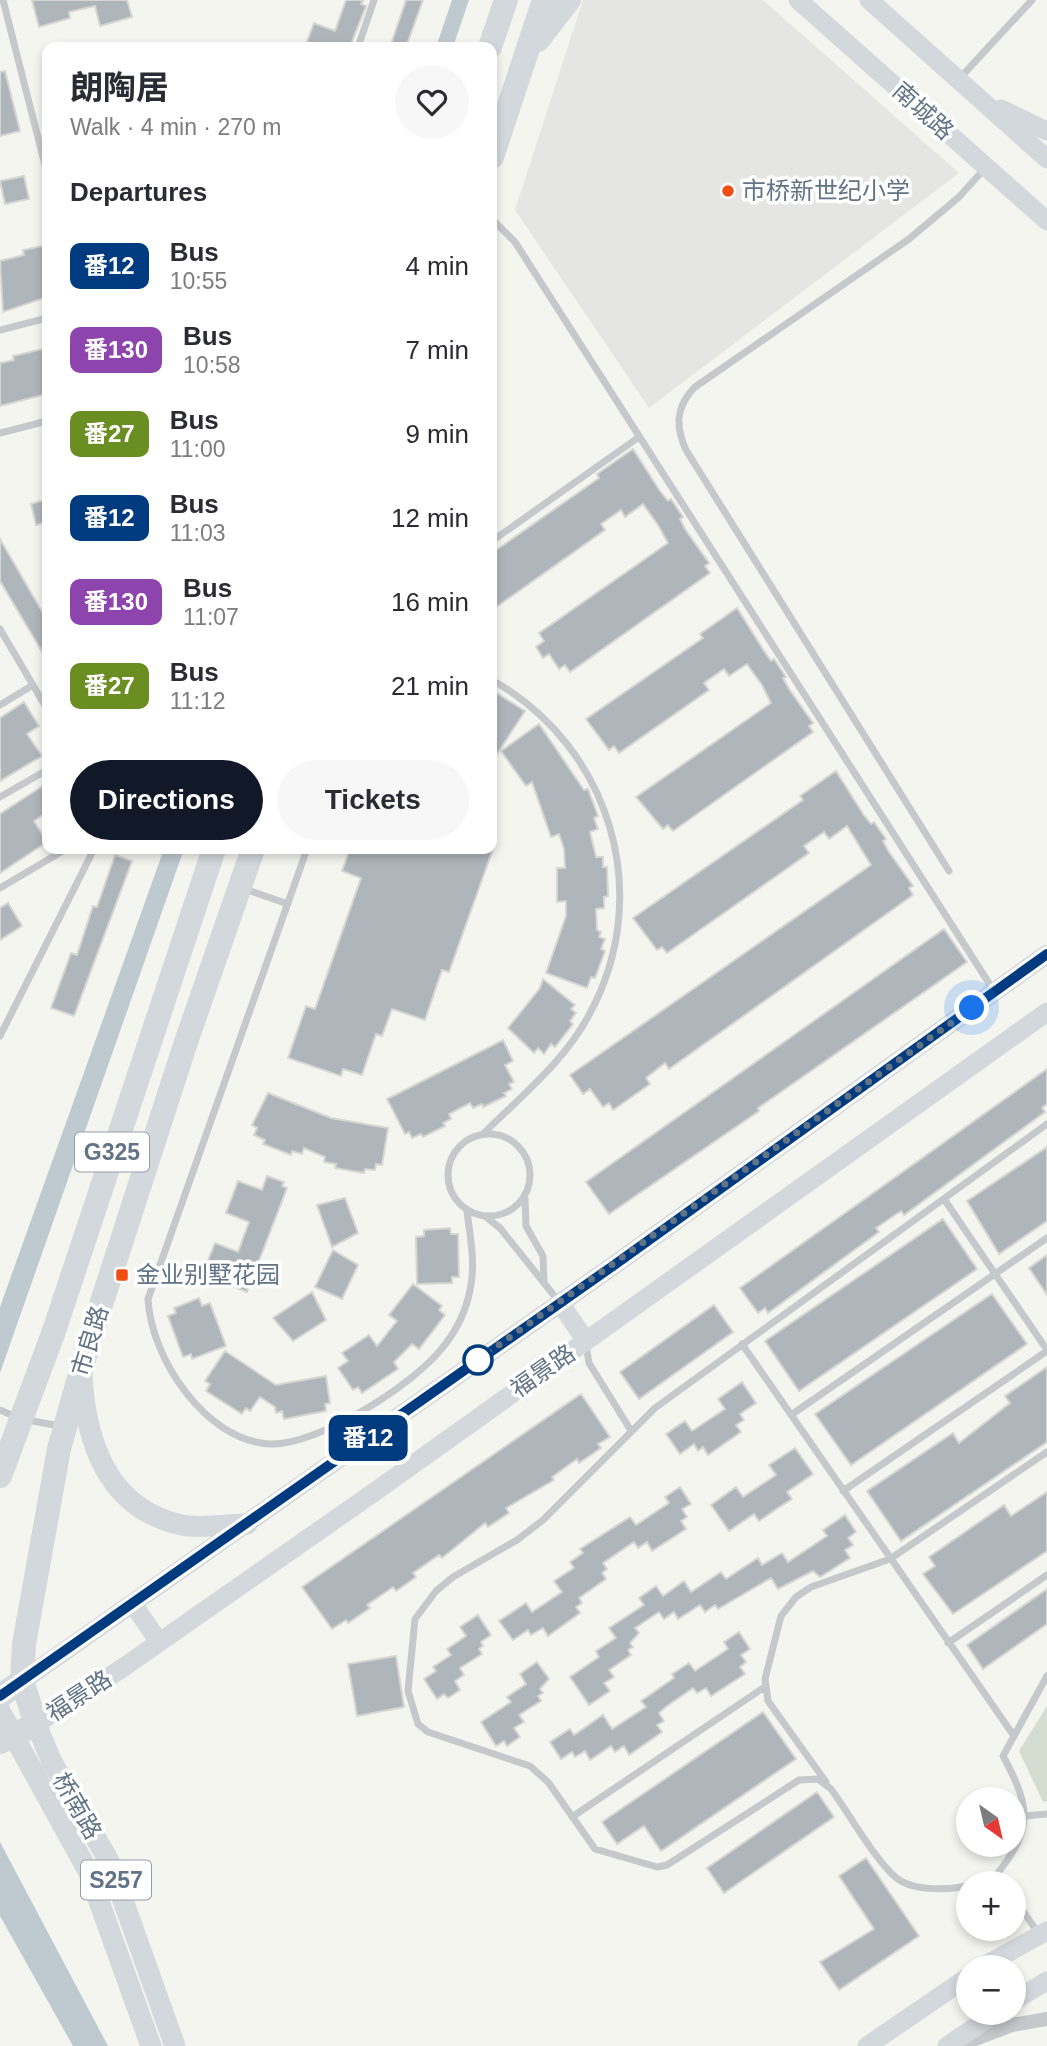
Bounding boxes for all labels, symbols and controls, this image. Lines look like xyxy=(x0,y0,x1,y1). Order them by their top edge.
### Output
button: heart xyxy=(395,65,469,139)
text: 朗陶居 xyxy=(70,69,169,106)
street label: 南城路 xyxy=(888,77,959,145)
text: Walk · 4 min · 270 m xyxy=(70,114,281,140)
text: Departures xyxy=(70,177,207,207)
place label: 市桥新世纪小学 xyxy=(742,177,910,204)
marker: 市桥新世纪小学 xyxy=(720,183,736,199)
text: Bus xyxy=(170,237,219,267)
text: 4 min xyxy=(405,251,469,281)
text: 番12 xyxy=(84,252,135,279)
text: 10:55 xyxy=(170,268,227,294)
text: Bus xyxy=(183,321,232,351)
text: 7 min xyxy=(405,335,469,365)
text: 番130 xyxy=(84,336,148,363)
text: 10:58 xyxy=(183,352,241,378)
text: Bus xyxy=(170,405,219,435)
text: 9 min xyxy=(405,419,469,449)
text: 番27 xyxy=(84,420,135,447)
text: 11:00 xyxy=(170,436,226,462)
text: Bus xyxy=(170,489,219,519)
text: 12 min xyxy=(391,503,469,533)
text: 番12 xyxy=(84,504,135,531)
text: 11:03 xyxy=(170,520,226,546)
text: Bus xyxy=(183,573,232,603)
text: 16 min xyxy=(391,587,469,617)
text: 番130 xyxy=(84,588,148,615)
text: 11:07 xyxy=(183,604,239,630)
text: Bus xyxy=(170,657,219,687)
text: 21 min xyxy=(391,671,469,701)
text: 番27 xyxy=(84,672,135,699)
text: 11:12 xyxy=(170,688,226,714)
button: Directions xyxy=(70,760,263,840)
button: Tickets xyxy=(277,760,469,840)
your location xyxy=(954,990,989,1025)
road number: G325 xyxy=(75,1133,149,1172)
place label: 金业别墅花园 xyxy=(136,1261,280,1288)
marker: 金业别墅花园 xyxy=(114,1267,130,1283)
street label: 市良路 xyxy=(66,1302,113,1379)
street label: 福景路 xyxy=(505,1339,580,1402)
unlabelled marker xyxy=(463,1345,493,1375)
line badge: 番12 xyxy=(328,1415,408,1461)
text: 番12 xyxy=(343,1424,393,1451)
street label: 福景路 xyxy=(41,1665,116,1727)
street label: 桥南路 xyxy=(48,1768,107,1844)
north arrow xyxy=(956,1787,1026,1857)
map controls xyxy=(956,1787,1026,2025)
road number: S257 xyxy=(81,1860,151,1899)
button: + xyxy=(956,1871,1026,1941)
button: − xyxy=(956,1955,1026,2025)

